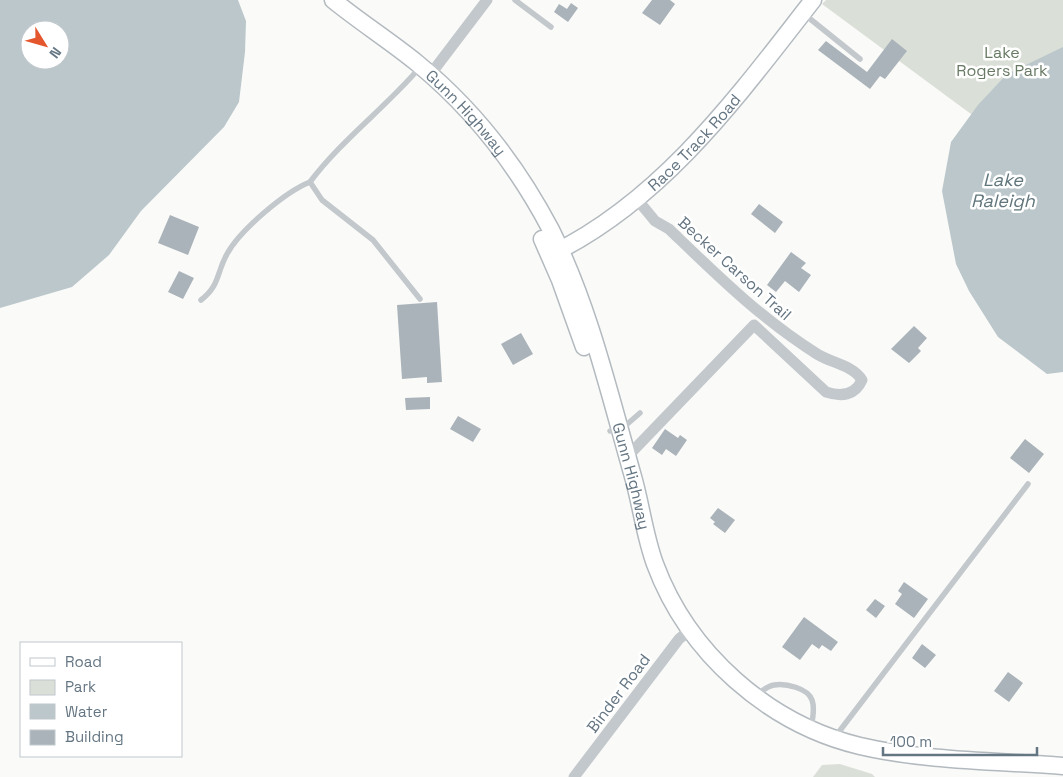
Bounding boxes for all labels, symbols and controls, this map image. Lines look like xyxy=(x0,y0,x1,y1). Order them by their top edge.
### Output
north arrow xyxy=(20,20,70,70)
park label: Lake Rogers Park xyxy=(956,42,1048,81)
text: N xyxy=(45,44,65,62)
street label: Gunn Highway xyxy=(421,65,511,160)
street label: Race Track Road xyxy=(643,90,746,196)
water label: Lake Raleigh xyxy=(971,168,1036,212)
street label: Becker Carson Trail xyxy=(674,212,796,325)
street label: Gunn Highway xyxy=(608,420,655,532)
legend xyxy=(20,642,182,757)
street label: Binder Road xyxy=(582,650,655,737)
text: Road xyxy=(65,652,102,671)
text: Park xyxy=(65,677,96,696)
text: Water xyxy=(65,702,108,721)
scale bar xyxy=(883,724,1037,756)
text: Building xyxy=(65,727,124,746)
text: 100 m xyxy=(890,732,932,751)

